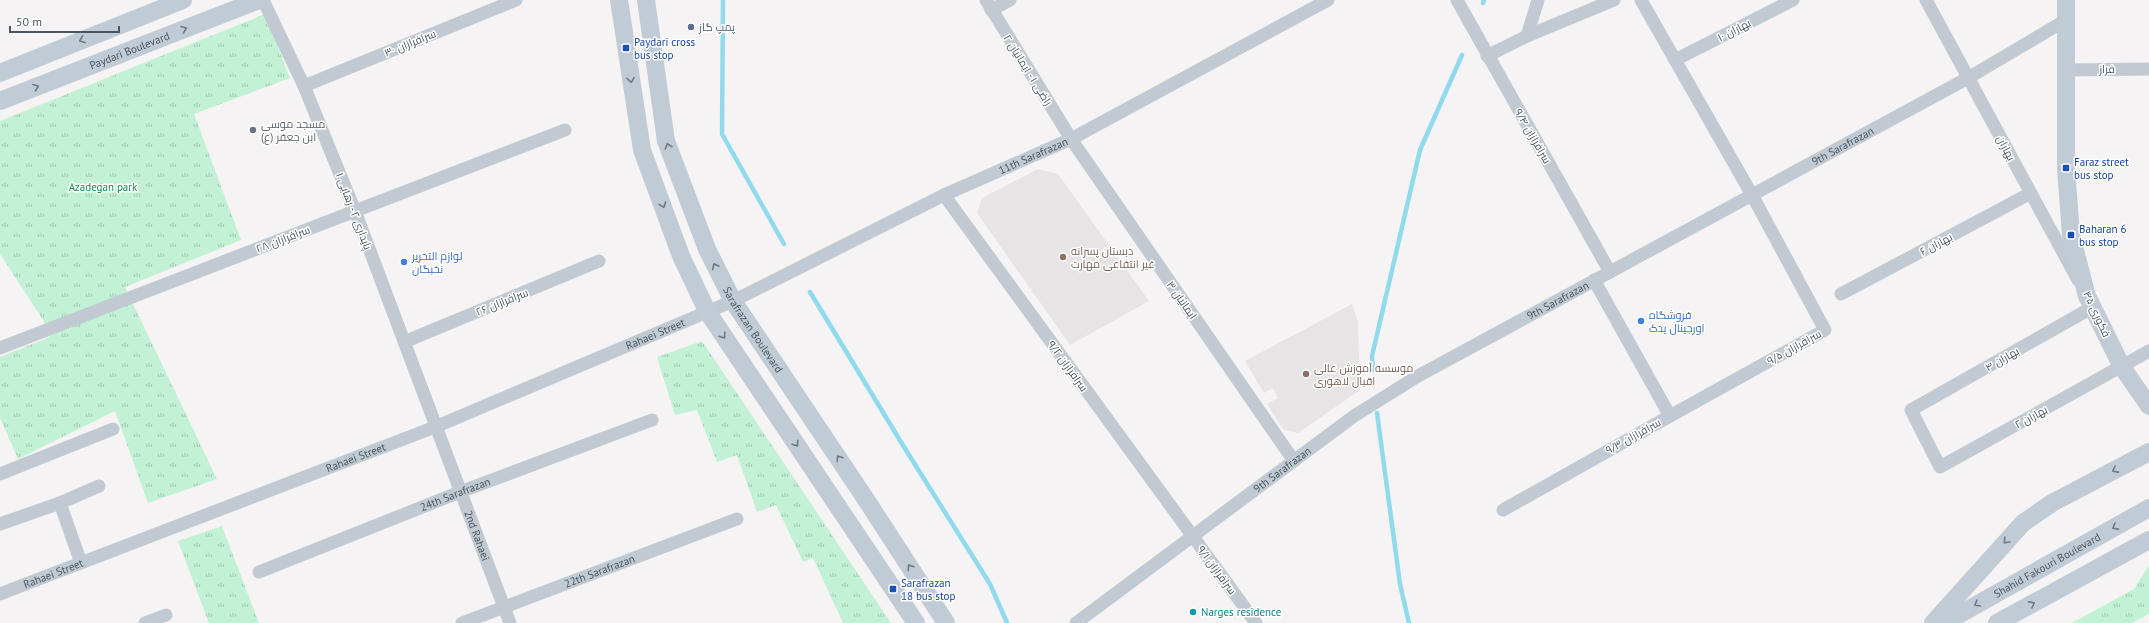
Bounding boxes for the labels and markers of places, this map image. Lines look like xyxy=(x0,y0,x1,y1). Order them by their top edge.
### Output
place label: پمپ گاز xyxy=(698,20,735,34)
marker: پمپ گاز xyxy=(686,22,696,32)
place label: Paydari cross bus stop xyxy=(634,35,696,62)
marker: Paydari cross bus stop xyxy=(621,43,631,53)
place label: مسجد موسی ابن جعفر (ع) xyxy=(261,117,325,145)
marker: مسجد موسی ابن جعفر (ع) xyxy=(248,125,258,135)
place label: Faraz street bus stop xyxy=(2074,155,2129,182)
marker: Faraz street bus stop xyxy=(2061,163,2071,173)
place label: Baharan 6 bus stop xyxy=(2079,222,2127,249)
marker: Baharan 6 bus stop xyxy=(2066,230,2076,240)
place label: دبستان پسرانه غیر انتفاعی مهارت xyxy=(1071,244,1155,271)
place label: لوازم التحریر نخبگان xyxy=(411,249,462,276)
marker: دبستان پسرانه غیر انتفاعی مهارت xyxy=(1058,252,1068,262)
marker: لوازم التحریر نخبگان xyxy=(399,257,409,267)
place label: فروشگاه اورجینال یدک xyxy=(1649,308,1704,335)
marker: فروشگاه اورجینال یدک xyxy=(1636,316,1646,326)
place label: موسسه آموزش عالی اقبال لاهوری xyxy=(1314,361,1413,388)
marker: موسسه آموزش عالی اقبال لاهوری xyxy=(1301,369,1311,379)
place label: Sarafrazan 18 bus stop xyxy=(901,576,955,603)
marker: Sarafrazan 18 bus stop xyxy=(888,584,898,594)
place label: Narges residence xyxy=(1201,605,1282,619)
marker: Narges residence xyxy=(1188,607,1198,617)

